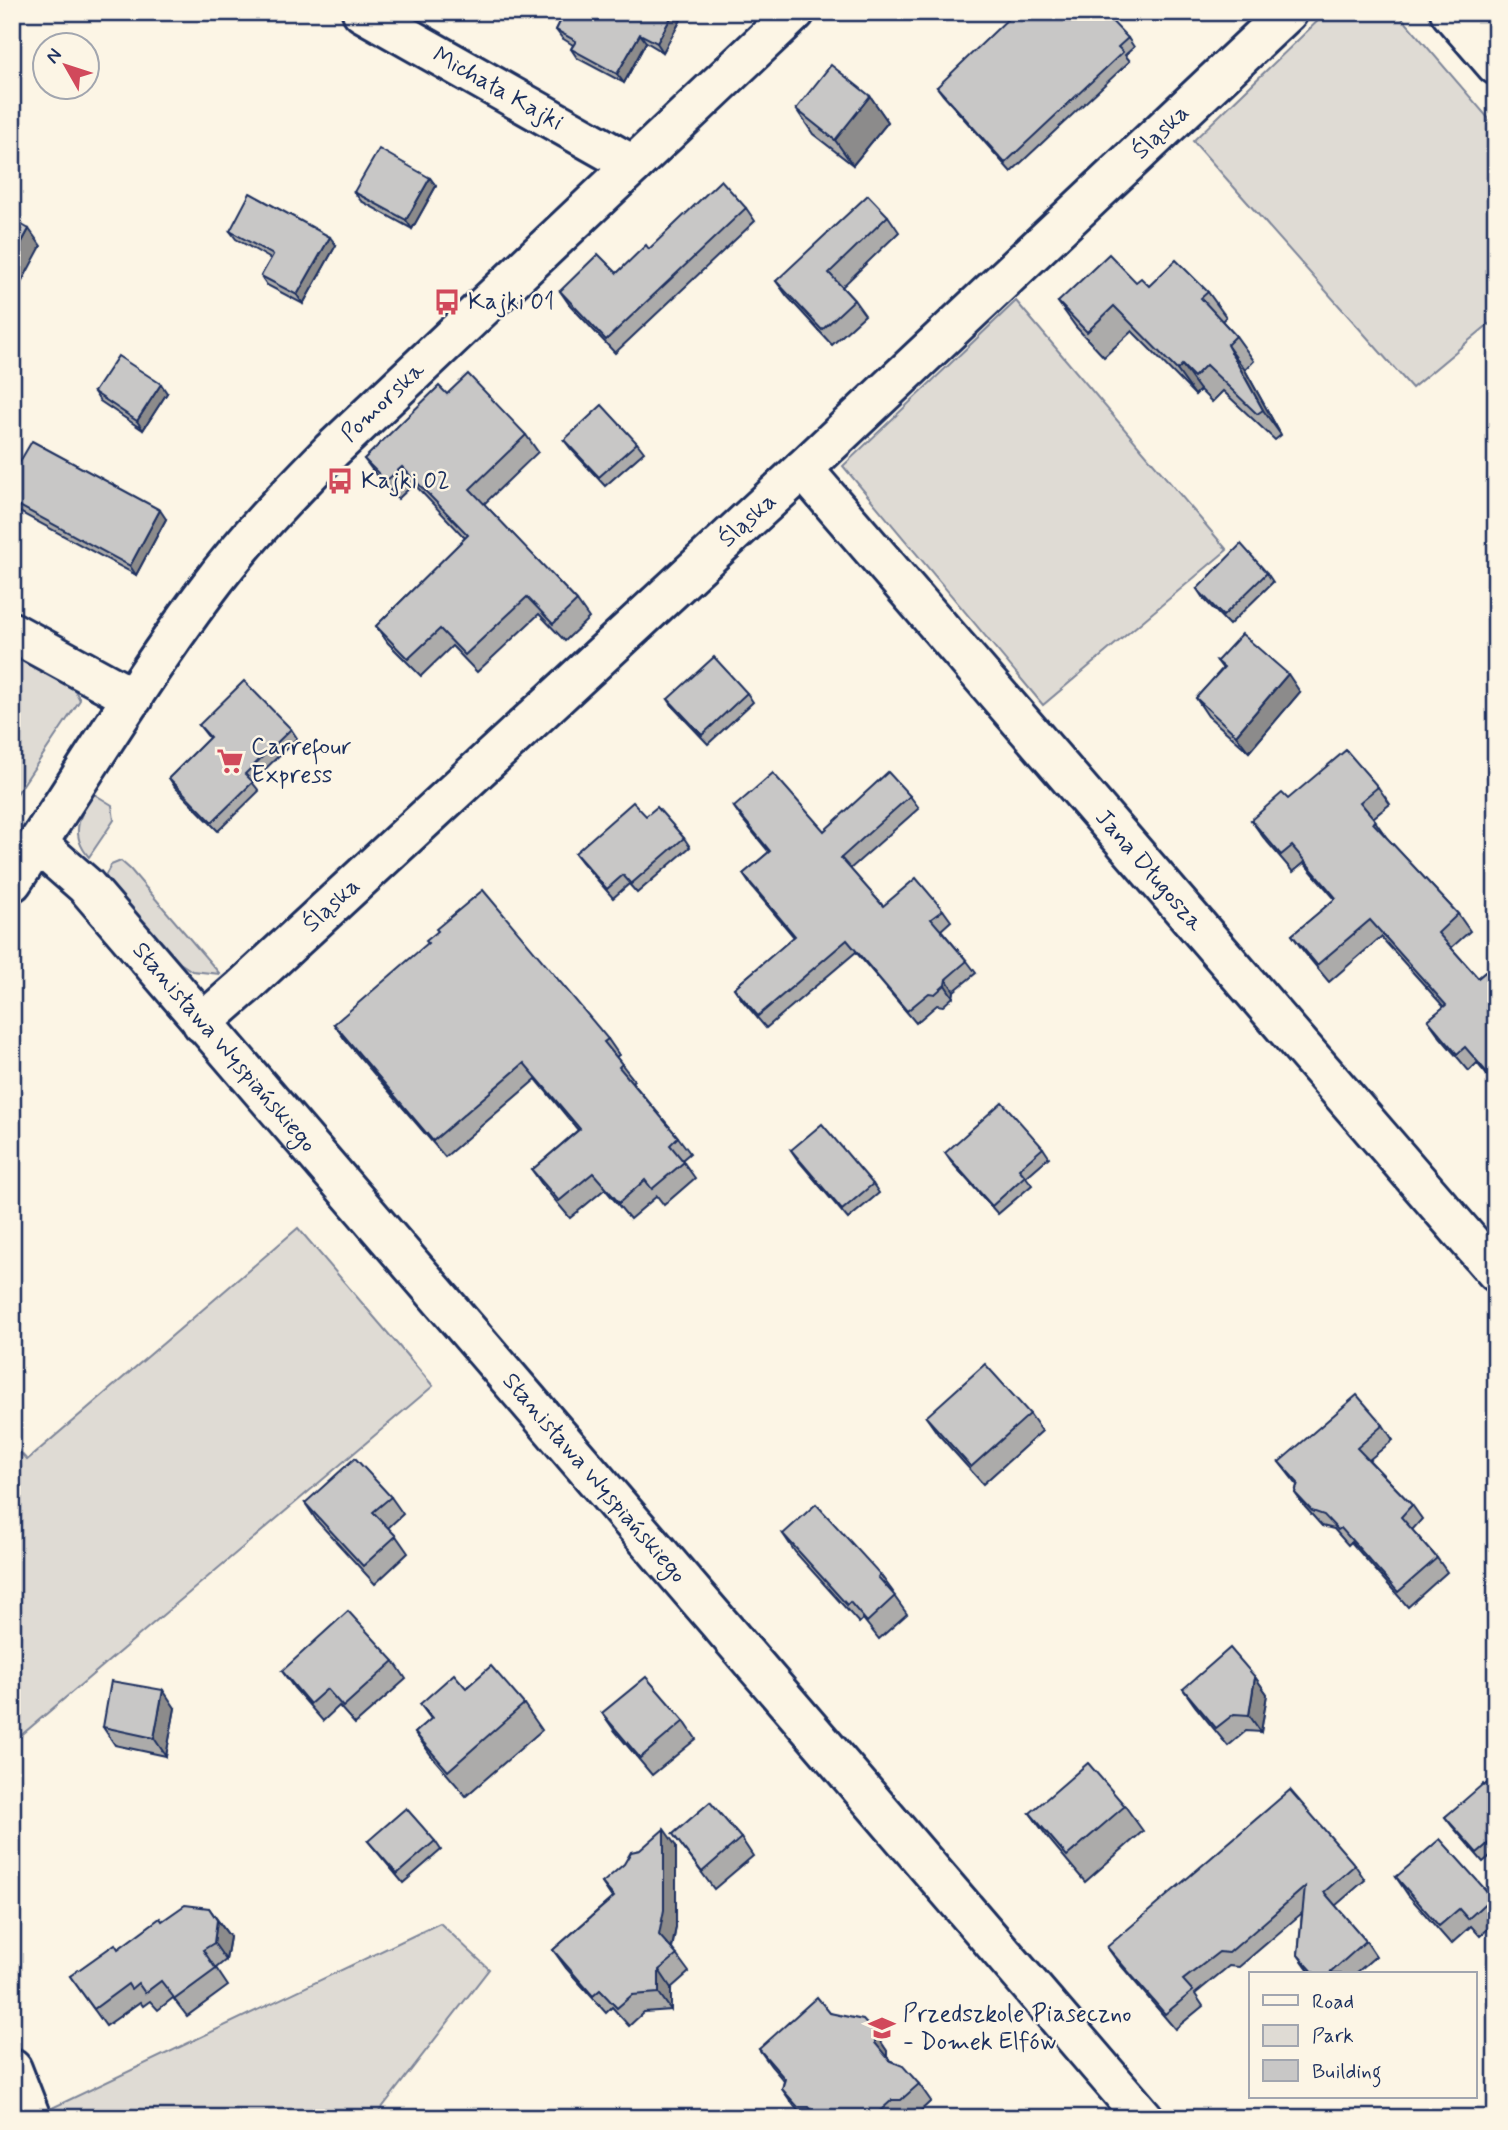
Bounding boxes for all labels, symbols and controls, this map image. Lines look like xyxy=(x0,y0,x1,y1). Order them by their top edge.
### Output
north arrow xyxy=(32,32,102,102)
street label: Michała Kajki xyxy=(427,40,569,138)
text: N xyxy=(40,43,68,69)
street label: Śląska xyxy=(1125,97,1196,166)
bus stop icon: Kajki 01 xyxy=(432,287,462,317)
place label: Kajki 01 xyxy=(468,287,554,318)
street label: Pomorska xyxy=(334,354,432,449)
bus stop icon: Kajki 02 xyxy=(325,466,355,496)
place label: Kajki 02 xyxy=(361,466,450,497)
street label: Śląska xyxy=(712,486,783,555)
place label: Carrefour Express xyxy=(251,732,352,791)
supermarket icon: Carrefour Express xyxy=(215,746,245,776)
street label: Jana Długosza xyxy=(1088,803,1211,938)
street label: Śląska xyxy=(295,871,367,940)
street label: Stanisława Wyspiańskiego xyxy=(125,935,323,1159)
street label: Stanisława Wyspiańskiego xyxy=(495,1366,693,1590)
legend xyxy=(1249,1972,1476,2098)
text: Road xyxy=(1312,1988,1354,2016)
place label: Przedszkole Piaseczno - Domek Elfów xyxy=(903,1999,1132,2058)
school or university icon: Przedszkole Piaseczno - Domek Elfów xyxy=(867,2013,897,2043)
text: Park xyxy=(1312,2022,1354,2050)
text: Building xyxy=(1312,2058,1382,2088)

